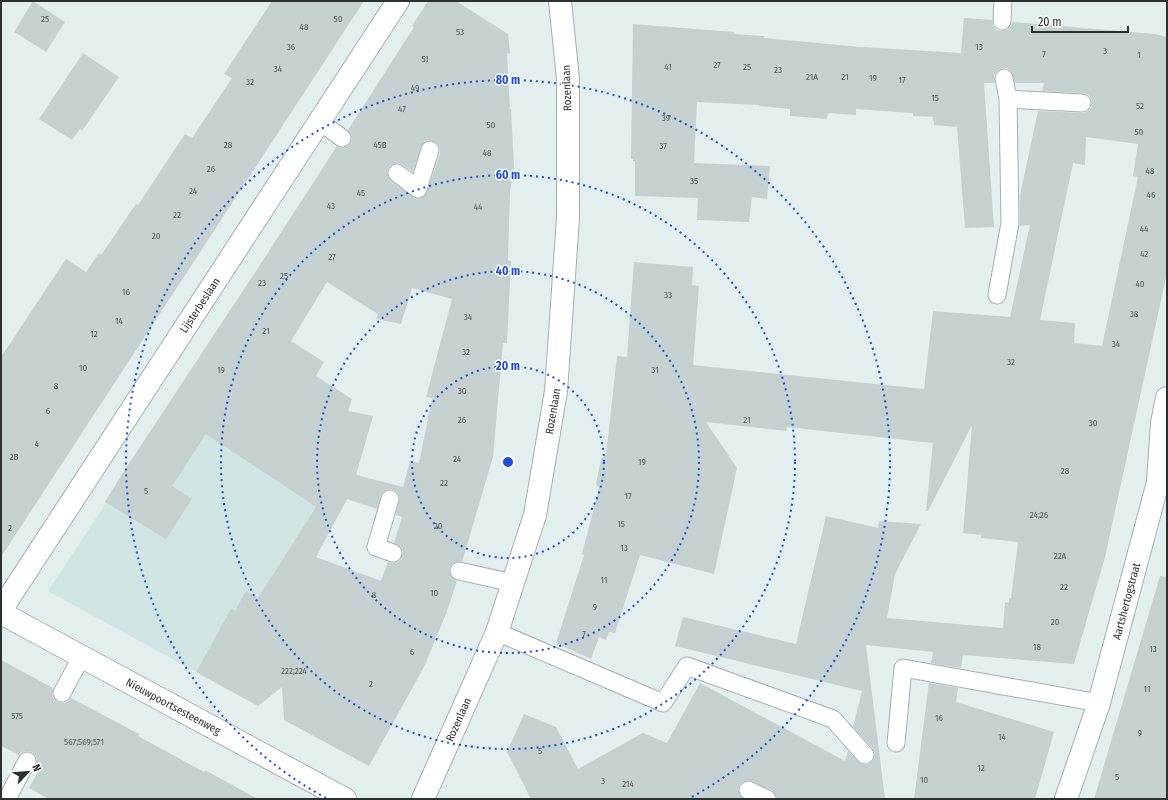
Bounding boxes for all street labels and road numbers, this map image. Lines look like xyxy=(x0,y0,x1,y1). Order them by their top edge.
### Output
street label: Rozenlaan xyxy=(560,65,574,111)
street label: Lijsterbeslaan xyxy=(177,275,223,335)
street label: Rozenlaan xyxy=(542,387,563,435)
street label: Aartshertogstraat xyxy=(1110,561,1143,641)
street label: Nieuwpoortsesteenweg xyxy=(124,675,224,737)
street label: Rozenlaan xyxy=(443,696,474,743)

